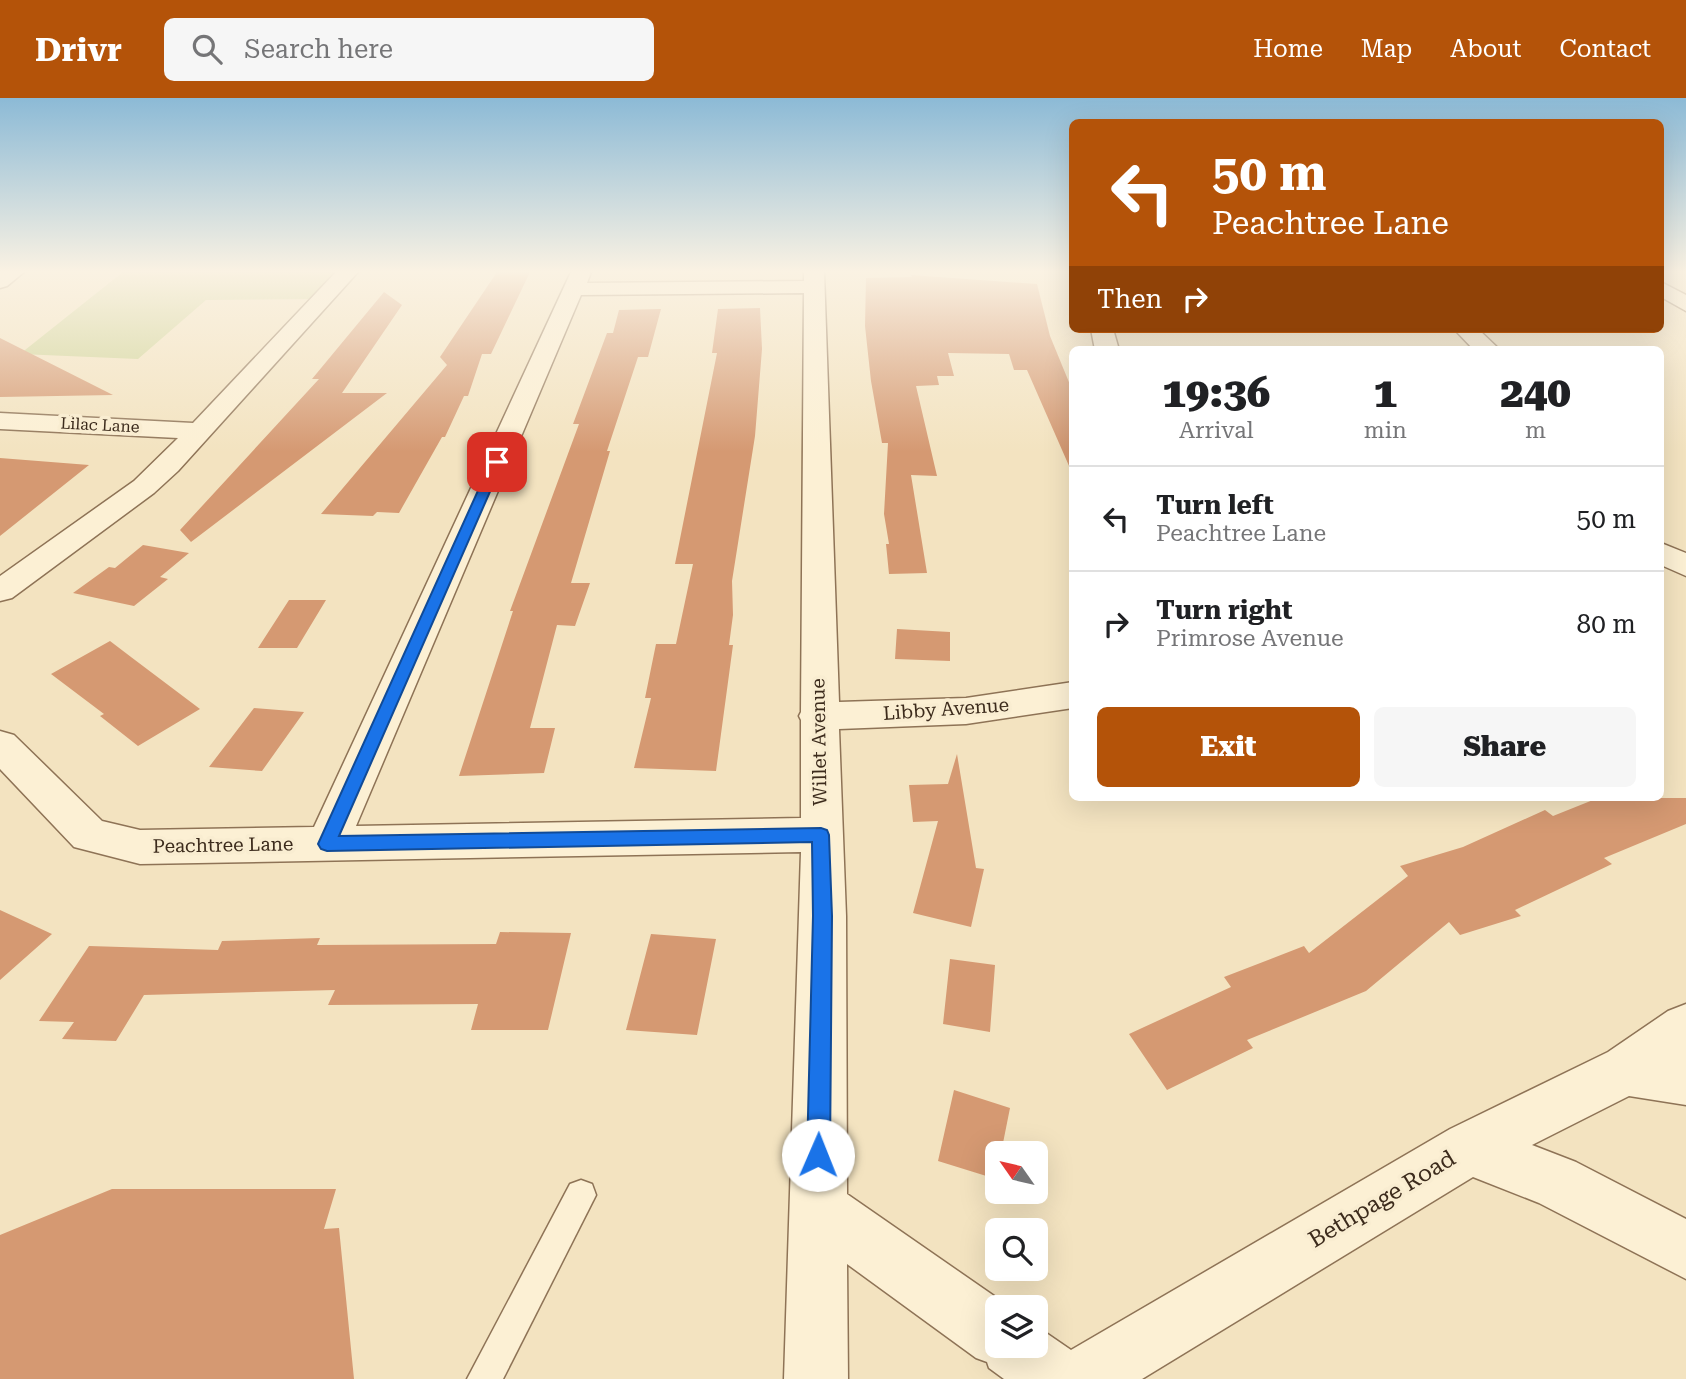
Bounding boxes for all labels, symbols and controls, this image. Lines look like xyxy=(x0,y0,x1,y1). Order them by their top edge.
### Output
search box xyxy=(164,18,654,81)
text: Drivr xyxy=(35,30,122,69)
icon: search xyxy=(188,30,226,68)
text: Search here xyxy=(244,34,393,64)
text: Home xyxy=(1253,35,1323,63)
text: Map xyxy=(1361,35,1412,63)
text: About xyxy=(1450,35,1521,63)
text: Contact xyxy=(1559,35,1651,63)
text: 50 m xyxy=(1212,145,1327,202)
icon: left xyxy=(1097,147,1188,238)
text: Peachtree Lane xyxy=(1212,204,1449,242)
icon: right xyxy=(1176,280,1214,318)
text: Then xyxy=(1097,284,1162,314)
text: 19:36 xyxy=(1162,368,1270,417)
text: 1 xyxy=(1373,368,1397,417)
text: 240 xyxy=(1500,368,1571,417)
street label: Lilac Lane xyxy=(60,413,140,437)
text: Arrival xyxy=(1179,417,1254,444)
text: min xyxy=(1364,417,1407,444)
text: m xyxy=(1525,417,1546,444)
pin xyxy=(467,432,527,492)
icon: arrive xyxy=(478,443,516,481)
text: Turn left xyxy=(1156,490,1274,520)
icon: left xyxy=(1097,500,1135,538)
text: 50 m xyxy=(1577,504,1636,534)
text: Peachtree Lane xyxy=(1156,520,1326,547)
text: Turn right xyxy=(1156,595,1292,625)
icon: right xyxy=(1097,605,1135,643)
text: 80 m xyxy=(1577,609,1636,639)
text: Primrose Avenue xyxy=(1156,625,1344,652)
street label: Willet Avenue xyxy=(806,678,832,806)
street label: Libby Avenue xyxy=(882,693,1010,725)
button: Exit xyxy=(1097,707,1360,787)
button: Share xyxy=(1374,707,1636,787)
street label: Peachtree Lane xyxy=(153,832,293,858)
position arrow xyxy=(781,1118,855,1192)
north arrow xyxy=(985,1141,1048,1204)
map controls xyxy=(985,1141,1048,1358)
street label: Bethpage Road xyxy=(1304,1144,1460,1253)
button: search xyxy=(985,1218,1048,1281)
button: layers xyxy=(985,1295,1048,1358)

